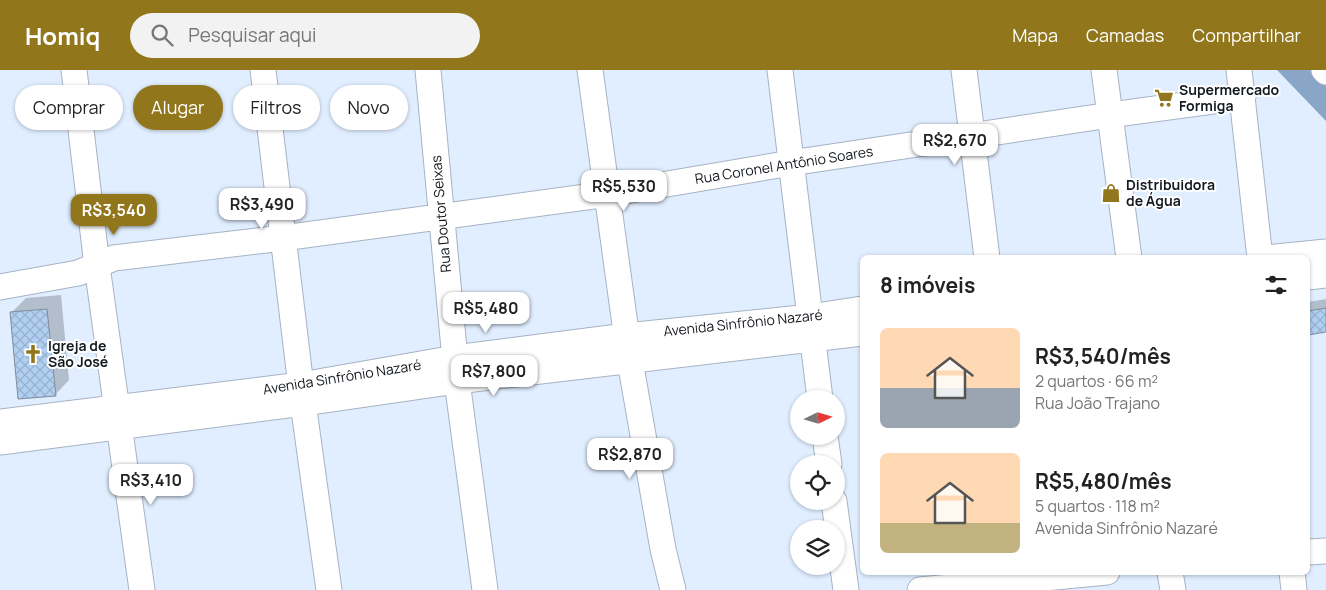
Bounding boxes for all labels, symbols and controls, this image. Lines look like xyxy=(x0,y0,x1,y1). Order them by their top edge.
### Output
search box xyxy=(130,13,480,58)
text: Homiq xyxy=(25,19,100,52)
icon: search xyxy=(148,21,176,49)
text: Pesquisar aqui xyxy=(188,22,316,48)
text: Mapa xyxy=(1012,23,1058,47)
text: Camadas xyxy=(1086,23,1164,47)
text: Compartilhar xyxy=(1192,23,1301,47)
place label: Supermercado Formiga xyxy=(1179,80,1280,115)
chip: Comprar xyxy=(15,85,123,130)
chip: Alugar xyxy=(133,85,223,130)
chip: Filtros xyxy=(233,85,320,130)
chip: Novo xyxy=(330,85,408,130)
supermarket icon: Supermercado Formiga xyxy=(1153,87,1175,109)
pin: R$2,670 xyxy=(909,124,1001,166)
text: R$2,670 xyxy=(923,129,987,151)
street label: Rua Coronel Antônio Soares xyxy=(693,141,874,188)
street label: Rua Doutor Seixas xyxy=(426,155,455,273)
pin: R$5,530 xyxy=(578,170,670,212)
text: R$5,530 xyxy=(592,175,656,197)
place label: Distribuidora de Água xyxy=(1126,175,1215,210)
shop icon: Distribuidora de Água xyxy=(1100,182,1122,204)
pin: R$3,490 xyxy=(216,188,308,230)
text: R$3,490 xyxy=(230,193,294,215)
pin: R$3,540 xyxy=(68,194,160,236)
text: R$3,540 xyxy=(82,199,146,221)
text: 8 imóveis xyxy=(880,271,975,299)
icon: filters xyxy=(1262,271,1290,299)
pin: R$5,480 xyxy=(440,292,532,334)
text: R$5,480 xyxy=(454,297,518,319)
street label: Avenida Sinfrônio Nazaré xyxy=(662,305,823,340)
place label: Igreja de São José xyxy=(48,336,108,371)
text: R$3,540/mês xyxy=(1035,342,1171,370)
church icon: Igreja de São José xyxy=(22,343,44,365)
icon: home xyxy=(920,348,980,408)
pin: R$7,800 xyxy=(448,354,540,397)
street label: Avenida Sinfrônio Nazaré xyxy=(261,355,422,398)
text: R$7,800 xyxy=(462,360,526,382)
text: 2 quartos · 66 m² xyxy=(1035,370,1158,392)
north arrow xyxy=(790,390,845,445)
map controls xyxy=(790,390,845,575)
text: Rua João Trajano xyxy=(1035,392,1160,414)
pin: R$2,870 xyxy=(584,438,676,480)
text: R$2,870 xyxy=(598,443,662,465)
button: locate xyxy=(790,455,845,510)
pin: R$3,410 xyxy=(105,464,197,506)
text: R$5,480/mês xyxy=(1035,467,1172,495)
text: R$3,410 xyxy=(120,469,182,491)
icon: home xyxy=(920,473,980,533)
text: 5 quartos · 118 m² xyxy=(1035,495,1160,517)
text: Avenida Sinfrônio Nazaré xyxy=(1035,517,1218,539)
button: layers xyxy=(790,520,845,575)

